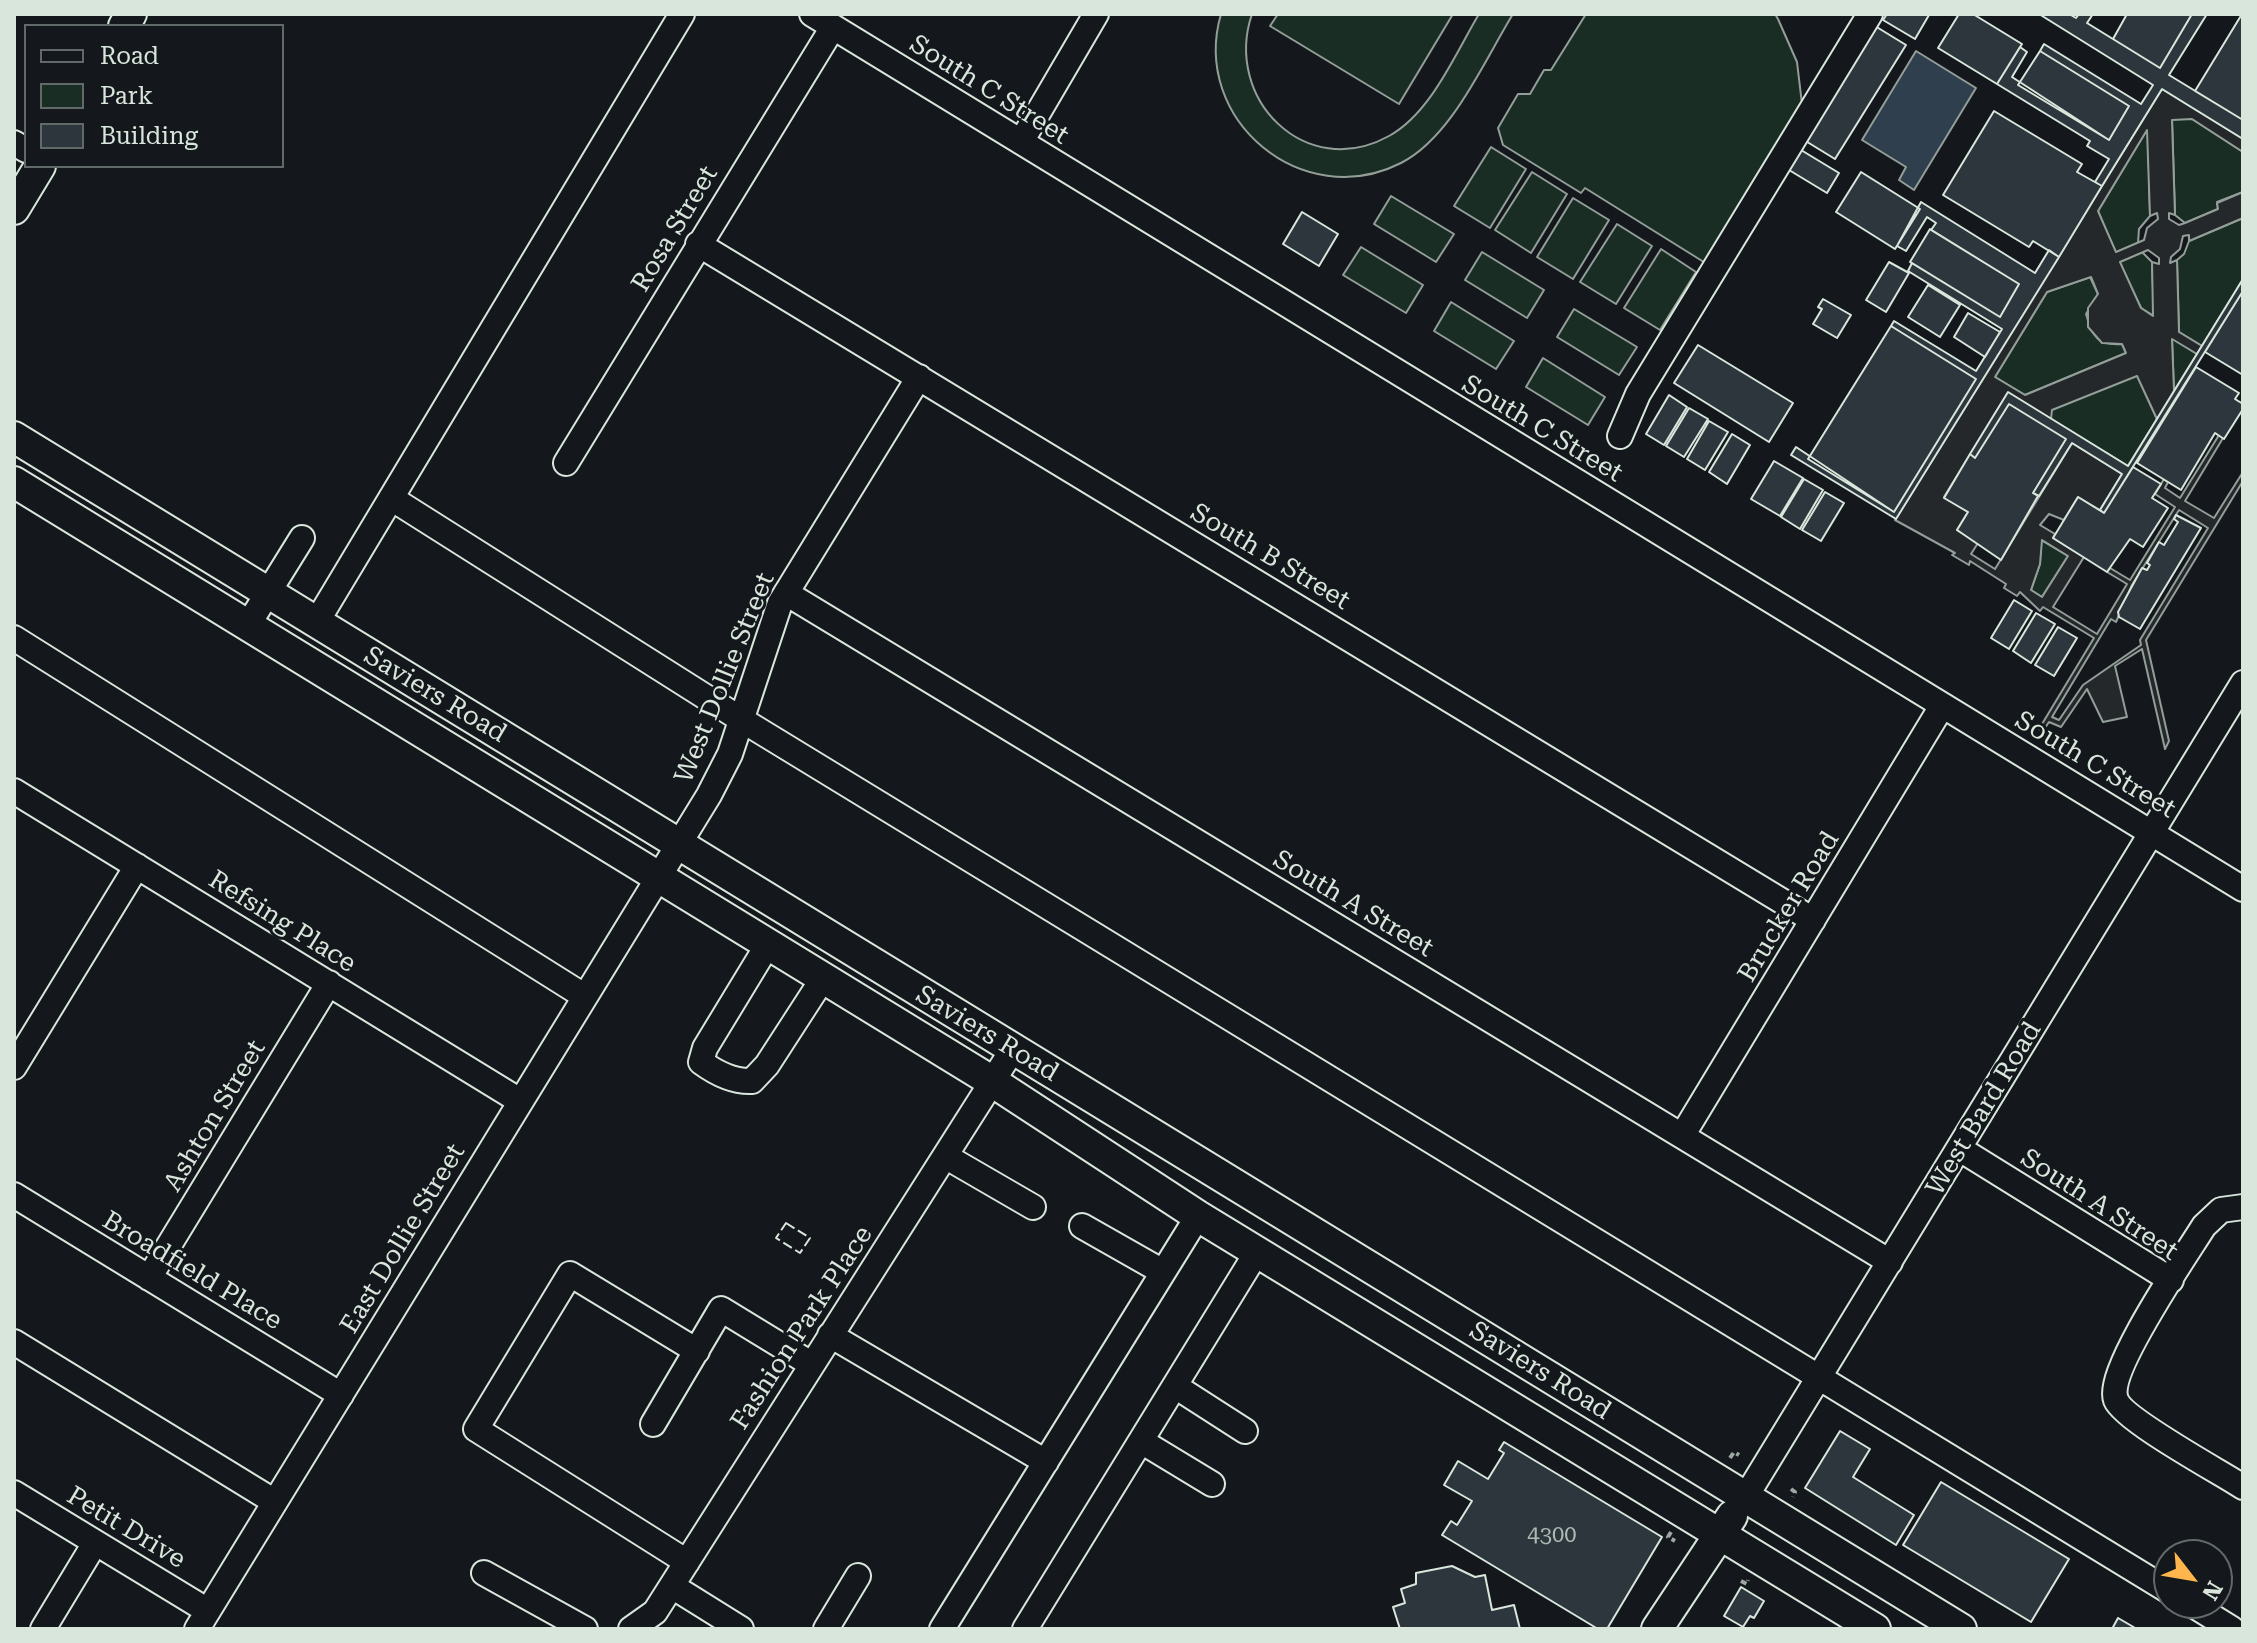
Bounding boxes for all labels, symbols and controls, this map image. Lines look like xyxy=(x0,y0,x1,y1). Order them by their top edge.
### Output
legend xyxy=(24,24,284,168)
street label: South C Street xyxy=(904,29,1074,151)
text: Road xyxy=(100,42,159,70)
text: Park xyxy=(100,82,153,110)
text: Building xyxy=(100,122,198,150)
street label: Rosa Street xyxy=(625,160,725,298)
street label: South C Street xyxy=(1456,369,1628,489)
street label: South B Street xyxy=(1185,497,1355,617)
street label: West Dollie Street xyxy=(669,568,781,788)
street label: Saviers Road xyxy=(358,640,512,750)
street label: South C Street xyxy=(2009,705,2181,825)
street label: Brucker Road xyxy=(1732,826,1846,988)
street label: South A Street xyxy=(1267,844,1439,964)
street label: Refsing Place xyxy=(203,864,361,980)
street label: Saviers Road xyxy=(910,979,1064,1089)
street label: West Bard Road xyxy=(1920,1016,2048,1202)
street label: Ashton Street xyxy=(158,1035,272,1197)
street label: East Dollie Street xyxy=(334,1139,472,1339)
street label: South A Street xyxy=(2015,1143,2183,1267)
street label: Broadfield Place xyxy=(97,1205,287,1337)
street label: Fashion Park Place xyxy=(725,1220,879,1436)
street label: Saviers Road xyxy=(1464,1315,1616,1427)
street label: Petit Drive xyxy=(61,1480,191,1576)
house number: 4300 xyxy=(1527,1523,1577,1549)
north arrow xyxy=(2153,1539,2233,1619)
text: N xyxy=(2197,1577,2227,1604)

